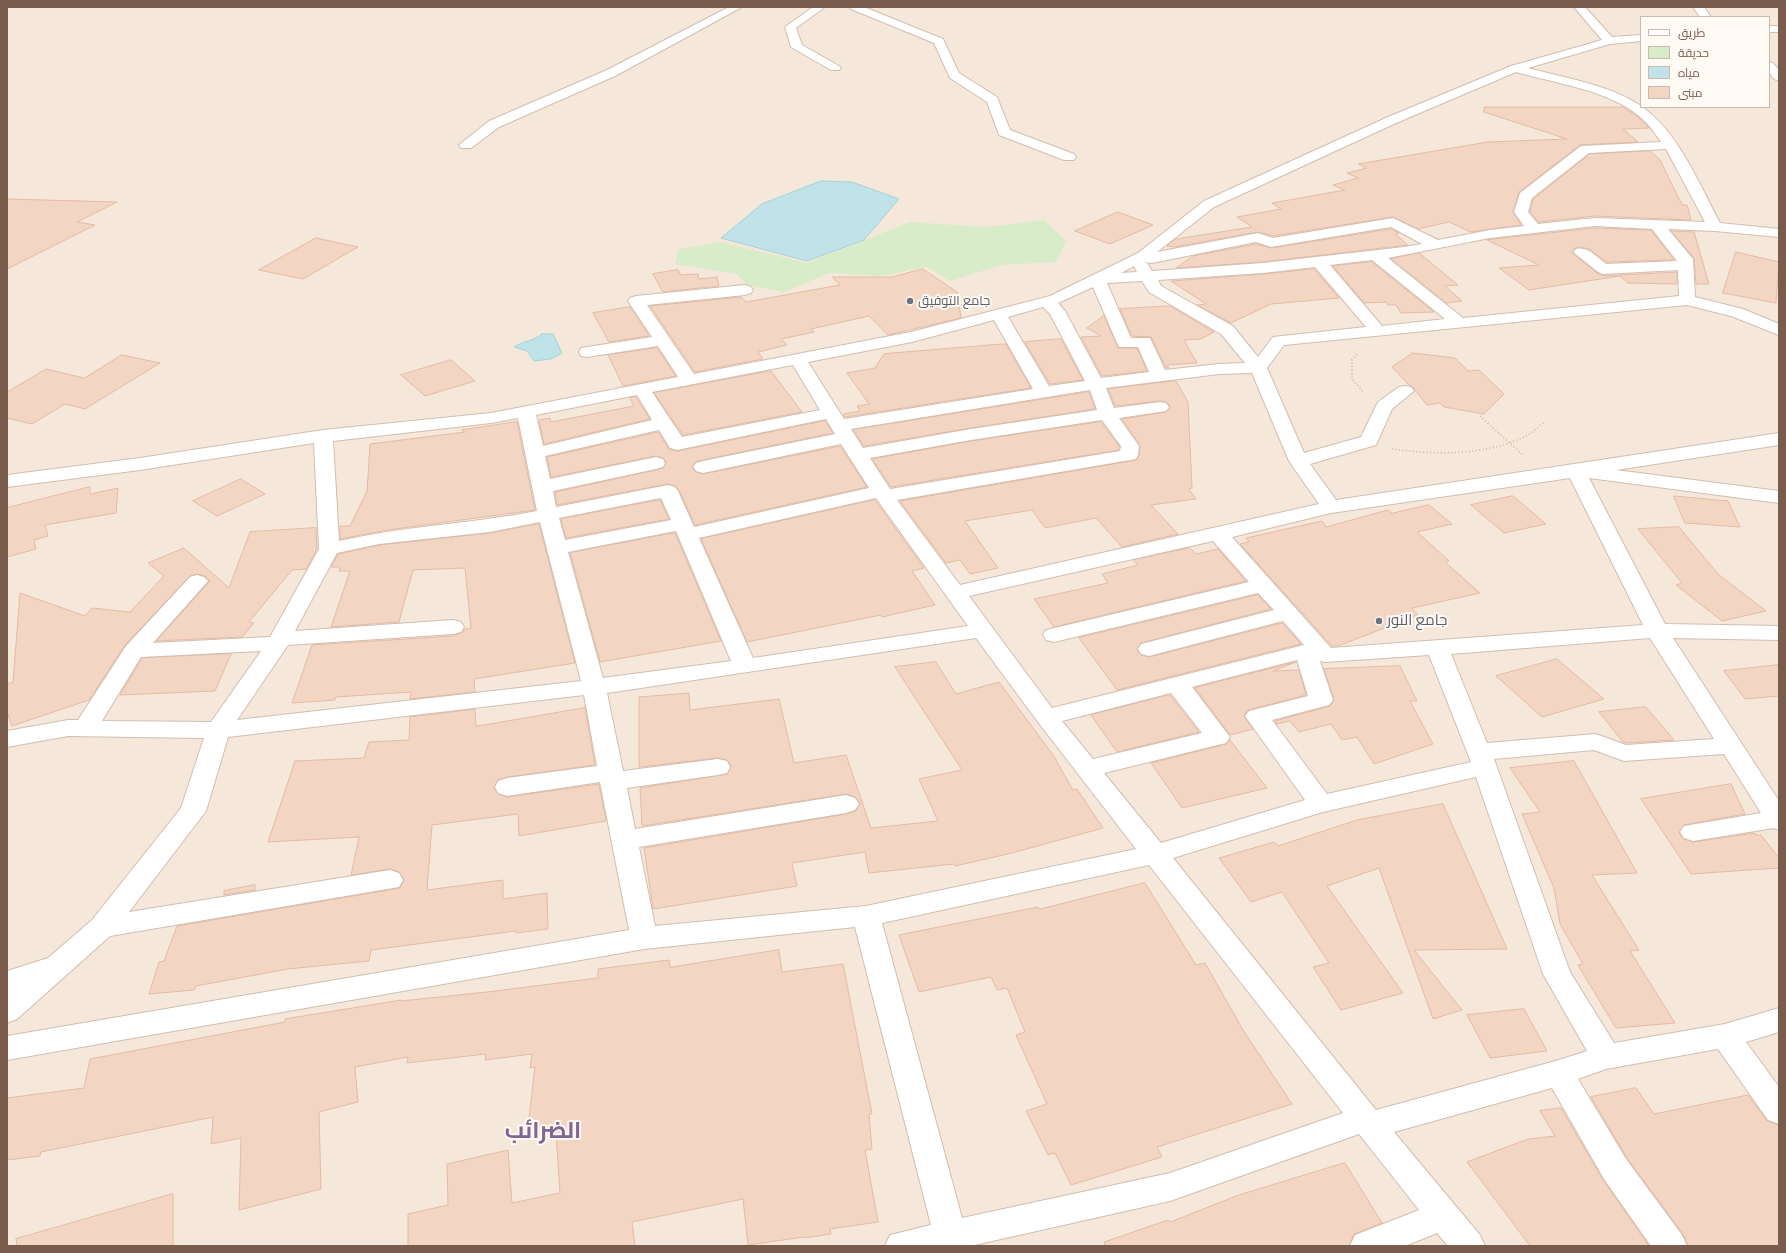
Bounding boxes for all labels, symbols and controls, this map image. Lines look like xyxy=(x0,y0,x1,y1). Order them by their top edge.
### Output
legend xyxy=(1640,16,1770,108)
text: طريق xyxy=(1678,25,1705,40)
text: حديقة xyxy=(1678,45,1709,60)
text: مياه xyxy=(1678,65,1700,80)
text: مبنى xyxy=(1678,85,1703,100)
place label: جامع التوفيق xyxy=(918,293,990,309)
marker: جامع التوفيق xyxy=(905,296,915,306)
place label: جامع النور xyxy=(1387,612,1447,630)
marker: جامع النور xyxy=(1374,616,1384,626)
district label: الضرائب xyxy=(505,1117,581,1145)

